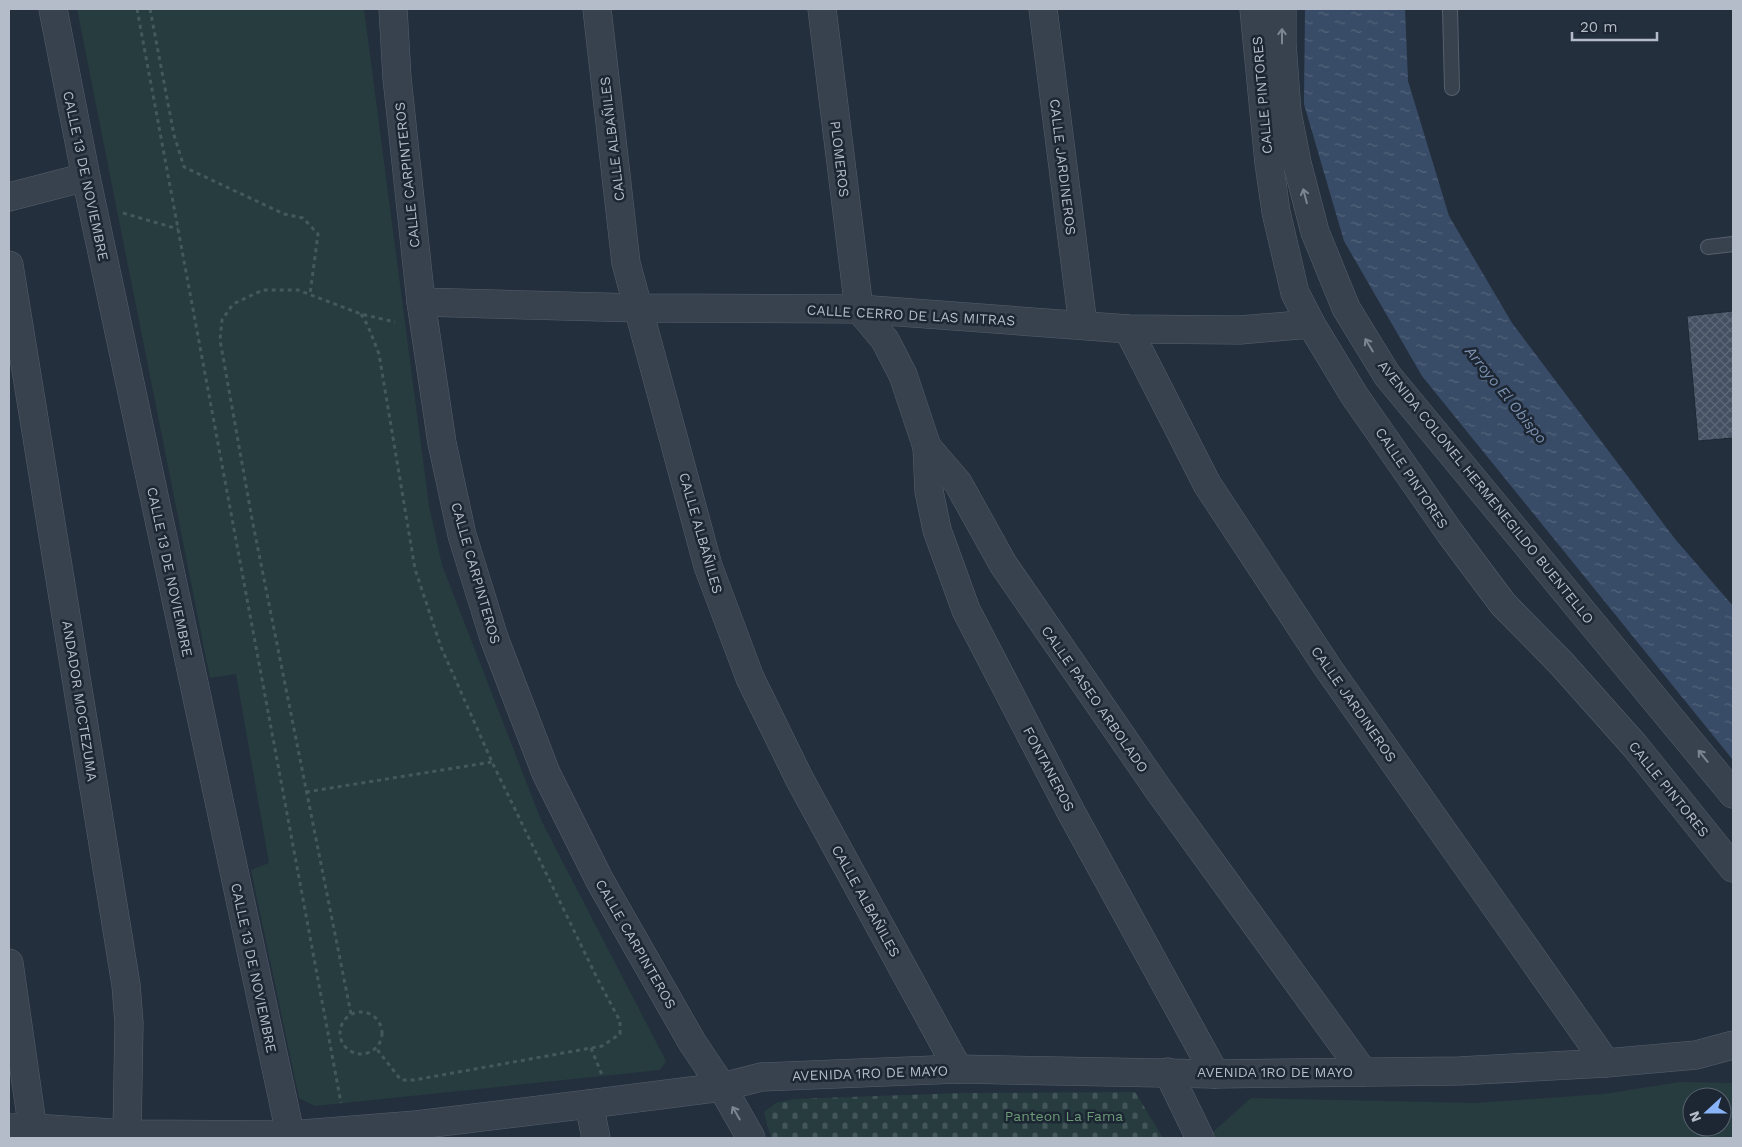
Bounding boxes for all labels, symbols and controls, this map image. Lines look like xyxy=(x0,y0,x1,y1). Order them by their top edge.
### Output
scale bar xyxy=(1572,10,1657,42)
text: 20 m xyxy=(1580,18,1618,36)
one-way arrow xyxy=(1277,28,1287,44)
street label: CALLE PINTORES xyxy=(1249,35,1275,155)
street label: CALLE ALBAÑILES xyxy=(596,76,628,202)
street label: CALLE 13 DE NOVIEMBRE xyxy=(60,90,112,262)
street label: CALLE JARDINEROS xyxy=(1047,98,1079,236)
street label: CALLE CARPINTEROS xyxy=(391,101,423,249)
street label: PLOMEROS xyxy=(827,120,853,198)
one-way arrow xyxy=(1300,188,1309,204)
street label: CALLE CERRO DE LAS MITRAS xyxy=(806,302,1016,328)
one-way arrow xyxy=(1363,338,1373,352)
water label: Arroyo El Obispo xyxy=(1461,342,1551,447)
street label: AVENIDA COLONEL HERMENEGILDO BUENTELLO xyxy=(1375,357,1597,627)
street label: CALLE PINTORES xyxy=(1372,425,1452,531)
street label: CALLE ALBAÑILES xyxy=(676,471,726,595)
street label: CALLE 13 DE NOVIEMBRE xyxy=(144,486,196,658)
street label: CALLE CARPINTEROS xyxy=(448,500,504,646)
street label: ANDADOR MOCTEZUMA xyxy=(59,619,101,783)
street label: CALLE PASEO ARBOLADO xyxy=(1038,623,1152,775)
street label: CALLE JARDINEROS xyxy=(1308,643,1400,765)
street label: FONTANEROS xyxy=(1020,724,1078,814)
street label: CALLE PINTORES xyxy=(1626,738,1712,840)
one-way arrow xyxy=(1697,750,1708,763)
street label: CALLE ALBAÑILES xyxy=(829,842,903,960)
street label: CALLE CARPINTEROS xyxy=(592,877,680,1011)
street label: CALLE 13 DE NOVIEMBRE xyxy=(228,882,280,1054)
street label: AVENIDA 1RO DE MAYO xyxy=(792,1062,948,1084)
street label: AVENIDA 1RO DE MAYO xyxy=(1197,1064,1353,1080)
north arrow xyxy=(1682,1087,1732,1137)
one-way arrow xyxy=(731,1105,741,1120)
park label: Panteon La Fama xyxy=(1005,1108,1123,1124)
text: N xyxy=(1686,1109,1704,1124)

